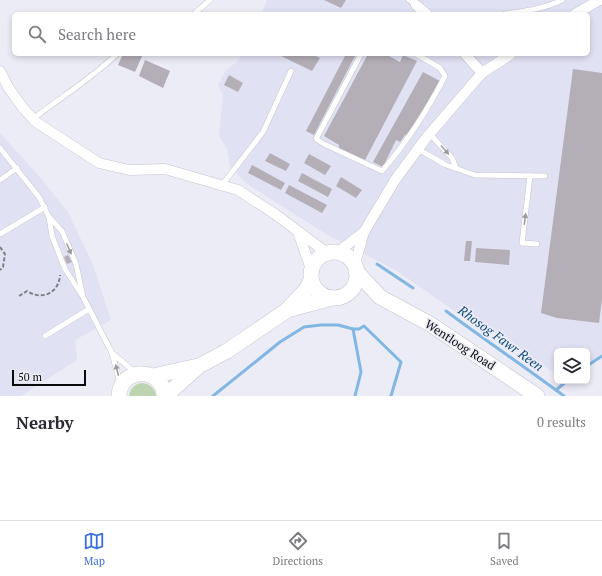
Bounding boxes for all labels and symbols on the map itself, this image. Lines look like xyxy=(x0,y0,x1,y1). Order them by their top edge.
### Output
one-way arrow xyxy=(440,145,449,155)
one-way arrow xyxy=(522,213,528,225)
one-way arrow xyxy=(67,244,73,256)
water label: Rhosog Fawr Reen xyxy=(454,300,547,375)
street label: Wentloog Road xyxy=(422,316,499,373)
one-way arrow xyxy=(114,363,120,375)
scale bar xyxy=(12,368,86,387)

